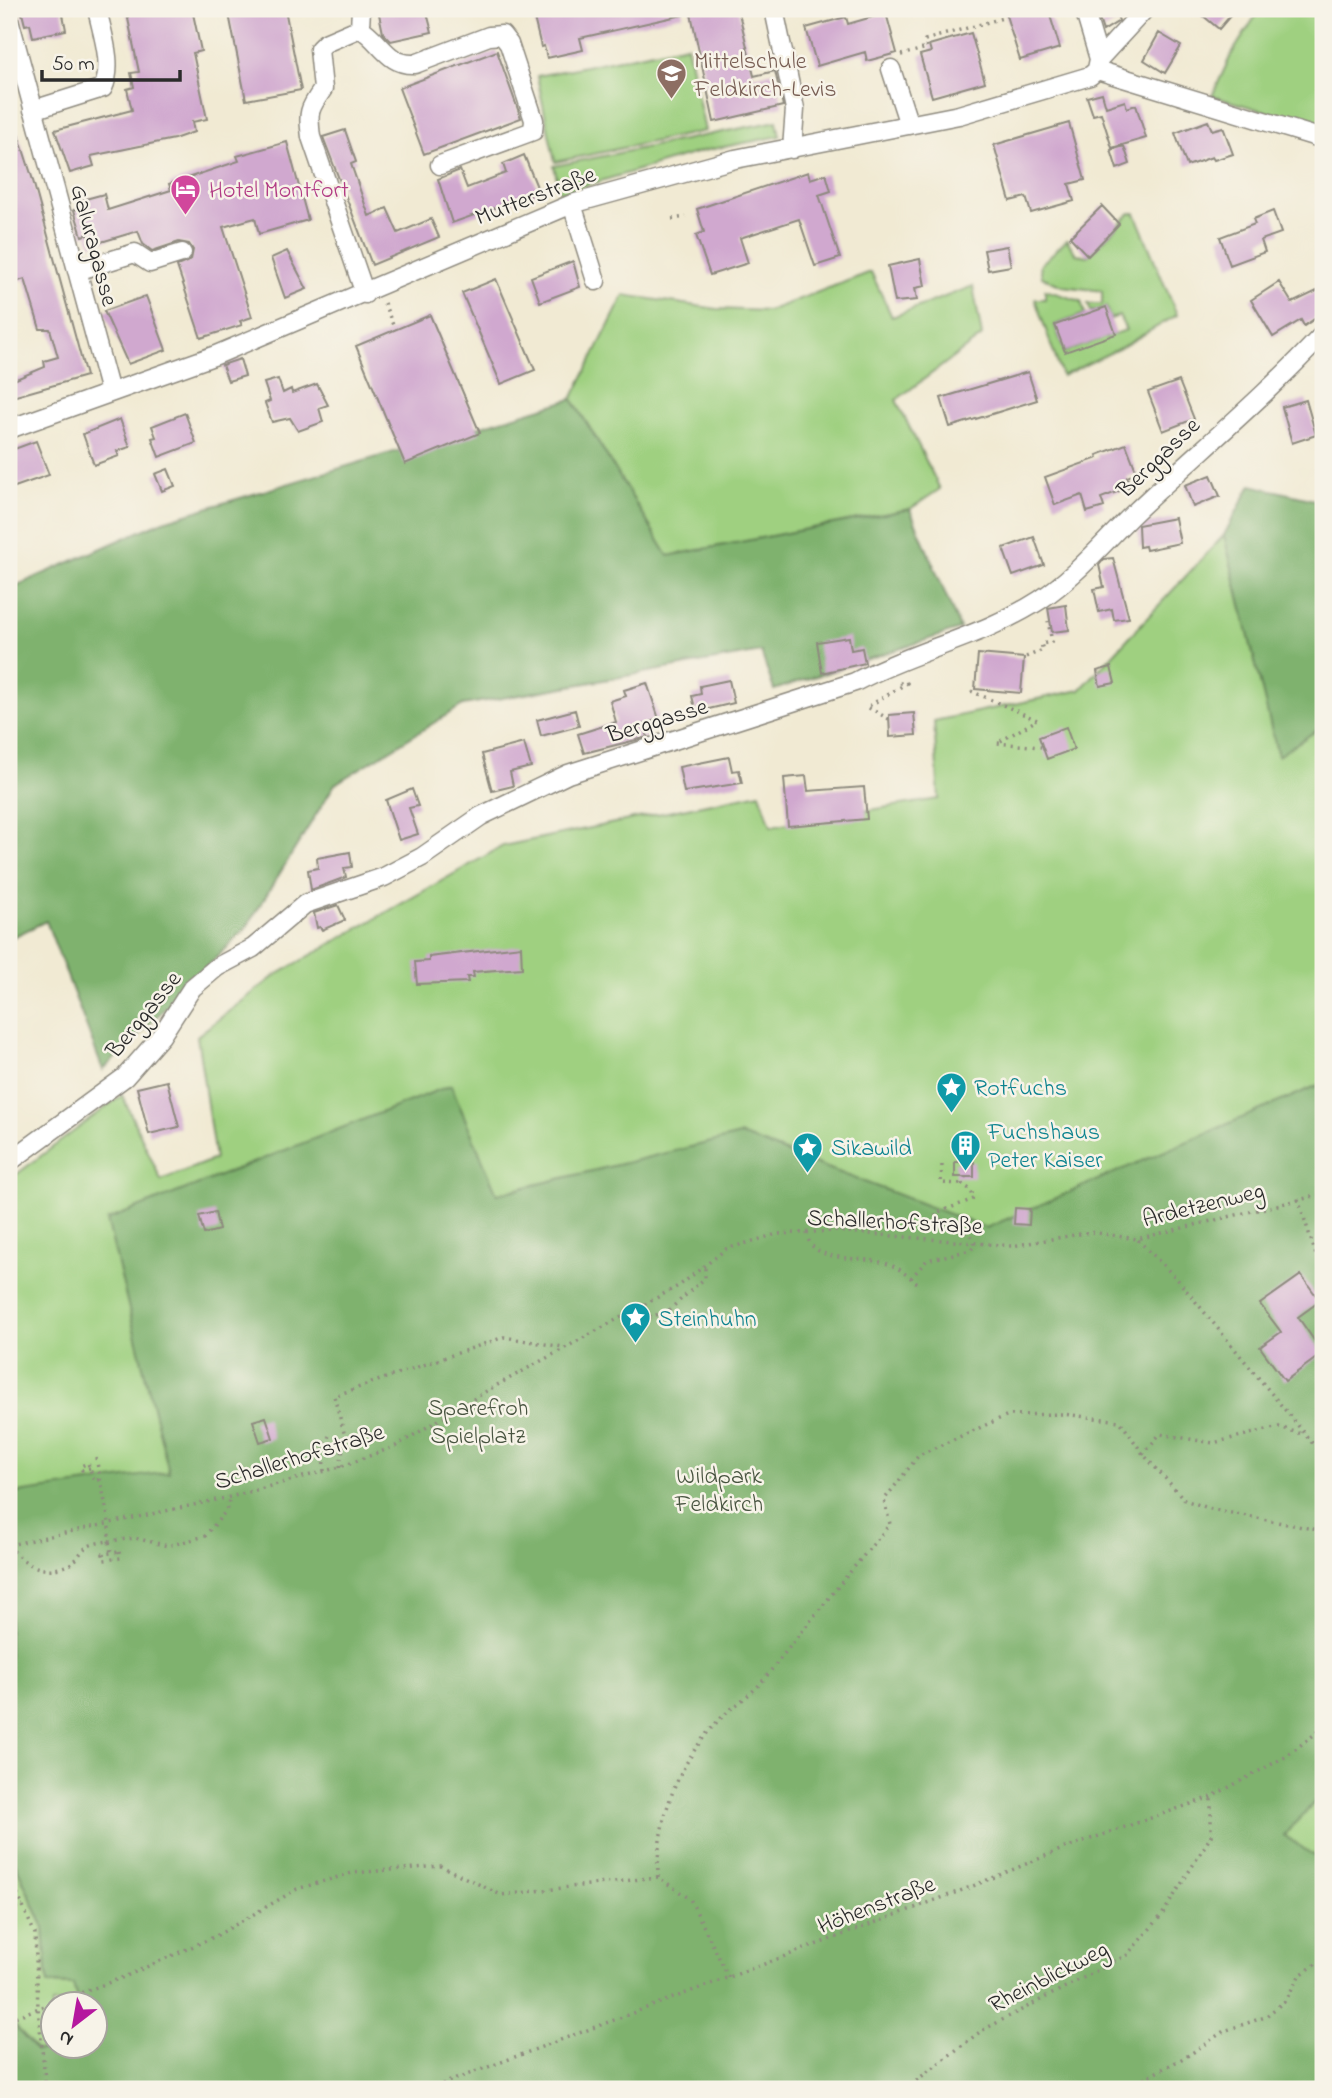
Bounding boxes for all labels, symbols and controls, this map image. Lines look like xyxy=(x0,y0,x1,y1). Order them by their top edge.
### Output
scale bar xyxy=(42,38,180,82)
place label: Mittelschule Feldkirch-Levis xyxy=(693,45,837,108)
text: 50 m xyxy=(52,50,95,80)
school or university icon: Mittelschule Feldkirch-Levis xyxy=(654,57,688,101)
street label: Mutterstraße xyxy=(471,158,601,236)
hotel icon: Hotel Montfort xyxy=(169,172,203,216)
place label: Hotel Montfort xyxy=(209,174,349,209)
street label: Galuragasse xyxy=(59,181,126,311)
street label: Berggasse xyxy=(1109,410,1210,508)
street label: Berggasse xyxy=(602,690,713,755)
street label: Berggasse xyxy=(98,964,191,1068)
place icon: Rotfuchs xyxy=(934,1070,968,1114)
place label: Rotfuchs xyxy=(974,1072,1067,1107)
place label: Fuchshaus Peter Kaiser xyxy=(987,1116,1103,1179)
building icon: Fuchshaus Peter Kaiser xyxy=(948,1128,982,1172)
place icon: Sikawild xyxy=(791,1130,825,1174)
place label: Sikawild xyxy=(831,1132,912,1167)
street label: Ardetzenweg xyxy=(1139,1174,1268,1238)
street label: Schallerhofstraße xyxy=(806,1201,984,1246)
place icon: Steinhuhn xyxy=(618,1301,652,1345)
place label: Steinhuhn xyxy=(658,1303,757,1338)
park label: Sparefroh Spielplatz xyxy=(428,1392,528,1455)
street label: Schallerhofstraße xyxy=(211,1416,389,1501)
park label: Wildpark Feldkirch xyxy=(674,1460,763,1523)
street label: Höhenstraße xyxy=(813,1868,941,1945)
street label: Rheinblickweg xyxy=(983,1933,1115,2023)
north arrow xyxy=(38,1990,108,2060)
text: N xyxy=(54,2022,79,2052)

